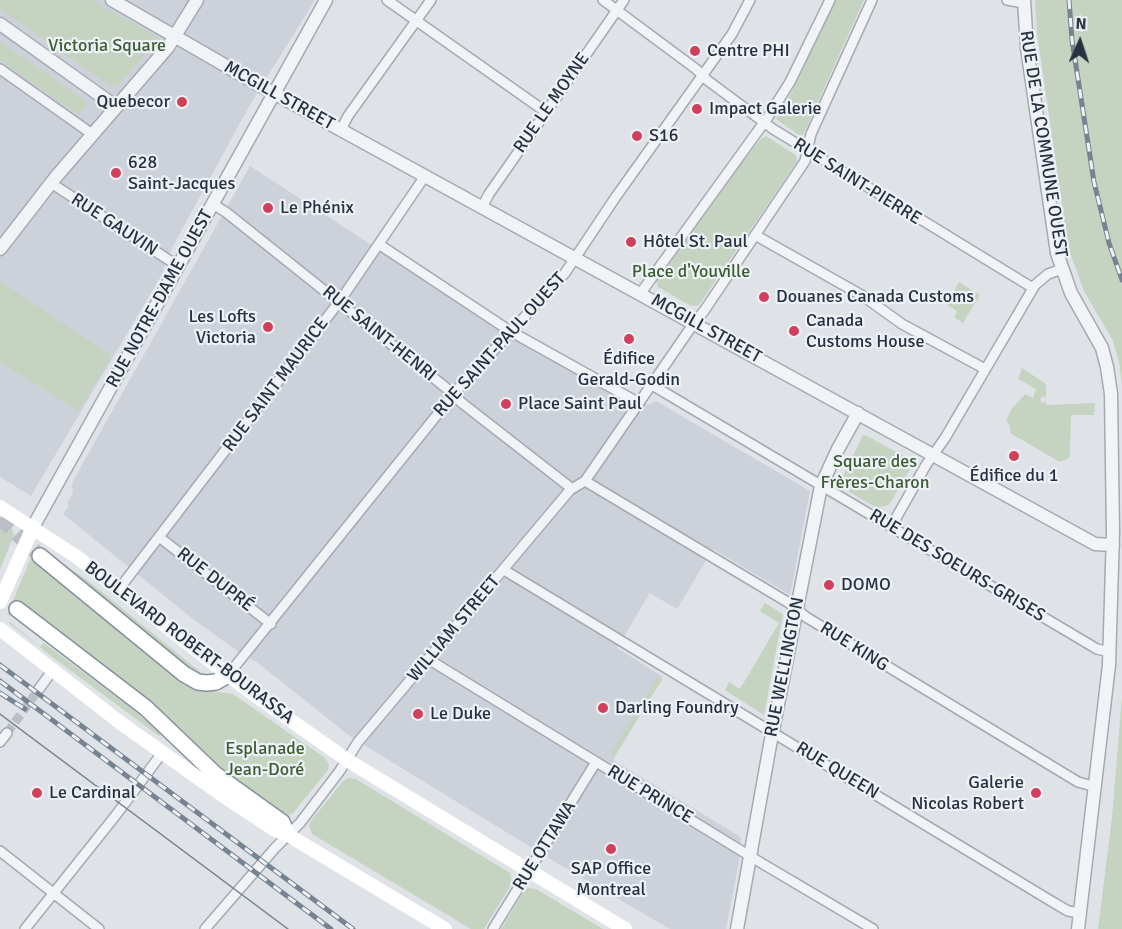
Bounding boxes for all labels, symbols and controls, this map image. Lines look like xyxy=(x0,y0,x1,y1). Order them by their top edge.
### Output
north arrow xyxy=(1050,12,1110,72)
text: N xyxy=(1075,14,1087,34)
street label: RUE DE LA COMMUNE OUEST xyxy=(1014,29,1072,259)
park label: Victoria Square xyxy=(48,35,166,57)
place label: Centre PHI xyxy=(707,40,790,62)
marker: Centre PHI xyxy=(688,44,702,58)
street label: RUE LE MOYNE xyxy=(509,49,595,157)
street label: MCGILL STREET xyxy=(220,57,338,135)
place label: Quebecor xyxy=(97,91,170,113)
marker: Quebecor xyxy=(175,95,189,109)
place label: Impact Galerie xyxy=(709,98,822,120)
marker: Impact Galerie xyxy=(690,102,704,116)
place label: S16 xyxy=(649,125,678,147)
marker: S16 xyxy=(630,129,644,143)
street label: RUE SAINT-PIERRE xyxy=(789,134,925,230)
place label: 628 Saint-Jacques xyxy=(128,152,235,195)
marker: 628 Saint-Jacques xyxy=(109,166,123,180)
street label: RUE GAUVIN xyxy=(67,189,161,261)
place label: Le Phénix xyxy=(280,197,354,219)
marker: Le Phénix xyxy=(261,201,275,215)
street label: RUE NOTRE-DAME OUEST xyxy=(102,206,218,392)
place label: Hôtel St. Paul xyxy=(643,231,748,253)
marker: Hôtel St. Paul xyxy=(624,235,638,249)
park label: Place d'Youville xyxy=(632,261,750,283)
street label: RUE SAINT-PAUL OUEST xyxy=(429,268,571,422)
street label: RUE SAINT-HENRI xyxy=(318,282,440,386)
place label: Douanes Canada Customs xyxy=(776,286,974,308)
street label: MCGILL STREET xyxy=(647,290,765,368)
marker: Douanes Canada Customs xyxy=(757,290,771,304)
place label: Les Lofts Victoria xyxy=(188,306,256,348)
place label: Canada Customs House xyxy=(806,310,924,352)
street label: RUE SAINT MAURICE xyxy=(218,314,334,456)
marker: Les Lofts Victoria xyxy=(261,320,275,334)
marker: Canada Customs House xyxy=(787,324,801,338)
marker: Édifice Gerald-Godin xyxy=(622,332,636,346)
place label: Édifice Gerald-Godin xyxy=(578,348,680,391)
place label: Place Saint Paul xyxy=(518,393,642,415)
marker: Place Saint Paul xyxy=(499,397,513,411)
marker: Édifice du 1 xyxy=(1007,449,1021,463)
park label: Square des Frères-Charon xyxy=(821,451,929,494)
place label: Édifice du 1 xyxy=(969,465,1059,487)
street label: RUE DES SOEURS-GRISES xyxy=(865,505,1049,627)
street label: RUE DUPRÉ xyxy=(172,543,258,617)
street label: BOULEVARD ROBERT-BOURASSA xyxy=(80,557,298,729)
street label: WILLIAM STREET xyxy=(403,571,505,687)
place label: DOMO xyxy=(841,574,891,596)
marker: DOMO xyxy=(822,578,836,592)
street label: RUE WELLINGTON xyxy=(761,595,809,739)
street label: RUE KING xyxy=(816,618,892,676)
place label: Darling Foundry xyxy=(615,697,739,719)
marker: Darling Foundry xyxy=(596,701,610,715)
place label: Le Duke xyxy=(430,703,491,725)
marker: Le Duke xyxy=(411,707,425,721)
park label: Esplanade Jean-Doré xyxy=(225,738,305,780)
street label: RUE QUEEN xyxy=(792,738,882,804)
street label: RUE PRINCE xyxy=(603,761,697,829)
place label: Galerie Nicolas Robert xyxy=(911,772,1024,814)
place label: Le Cardinal xyxy=(49,782,136,804)
marker: Le Cardinal xyxy=(30,786,44,800)
marker: Galerie Nicolas Robert xyxy=(1029,786,1043,800)
street label: RUE OTTAWA xyxy=(509,797,581,895)
marker: SAP Office Montreal xyxy=(604,842,618,856)
place label: SAP Office Montreal xyxy=(571,858,651,900)

